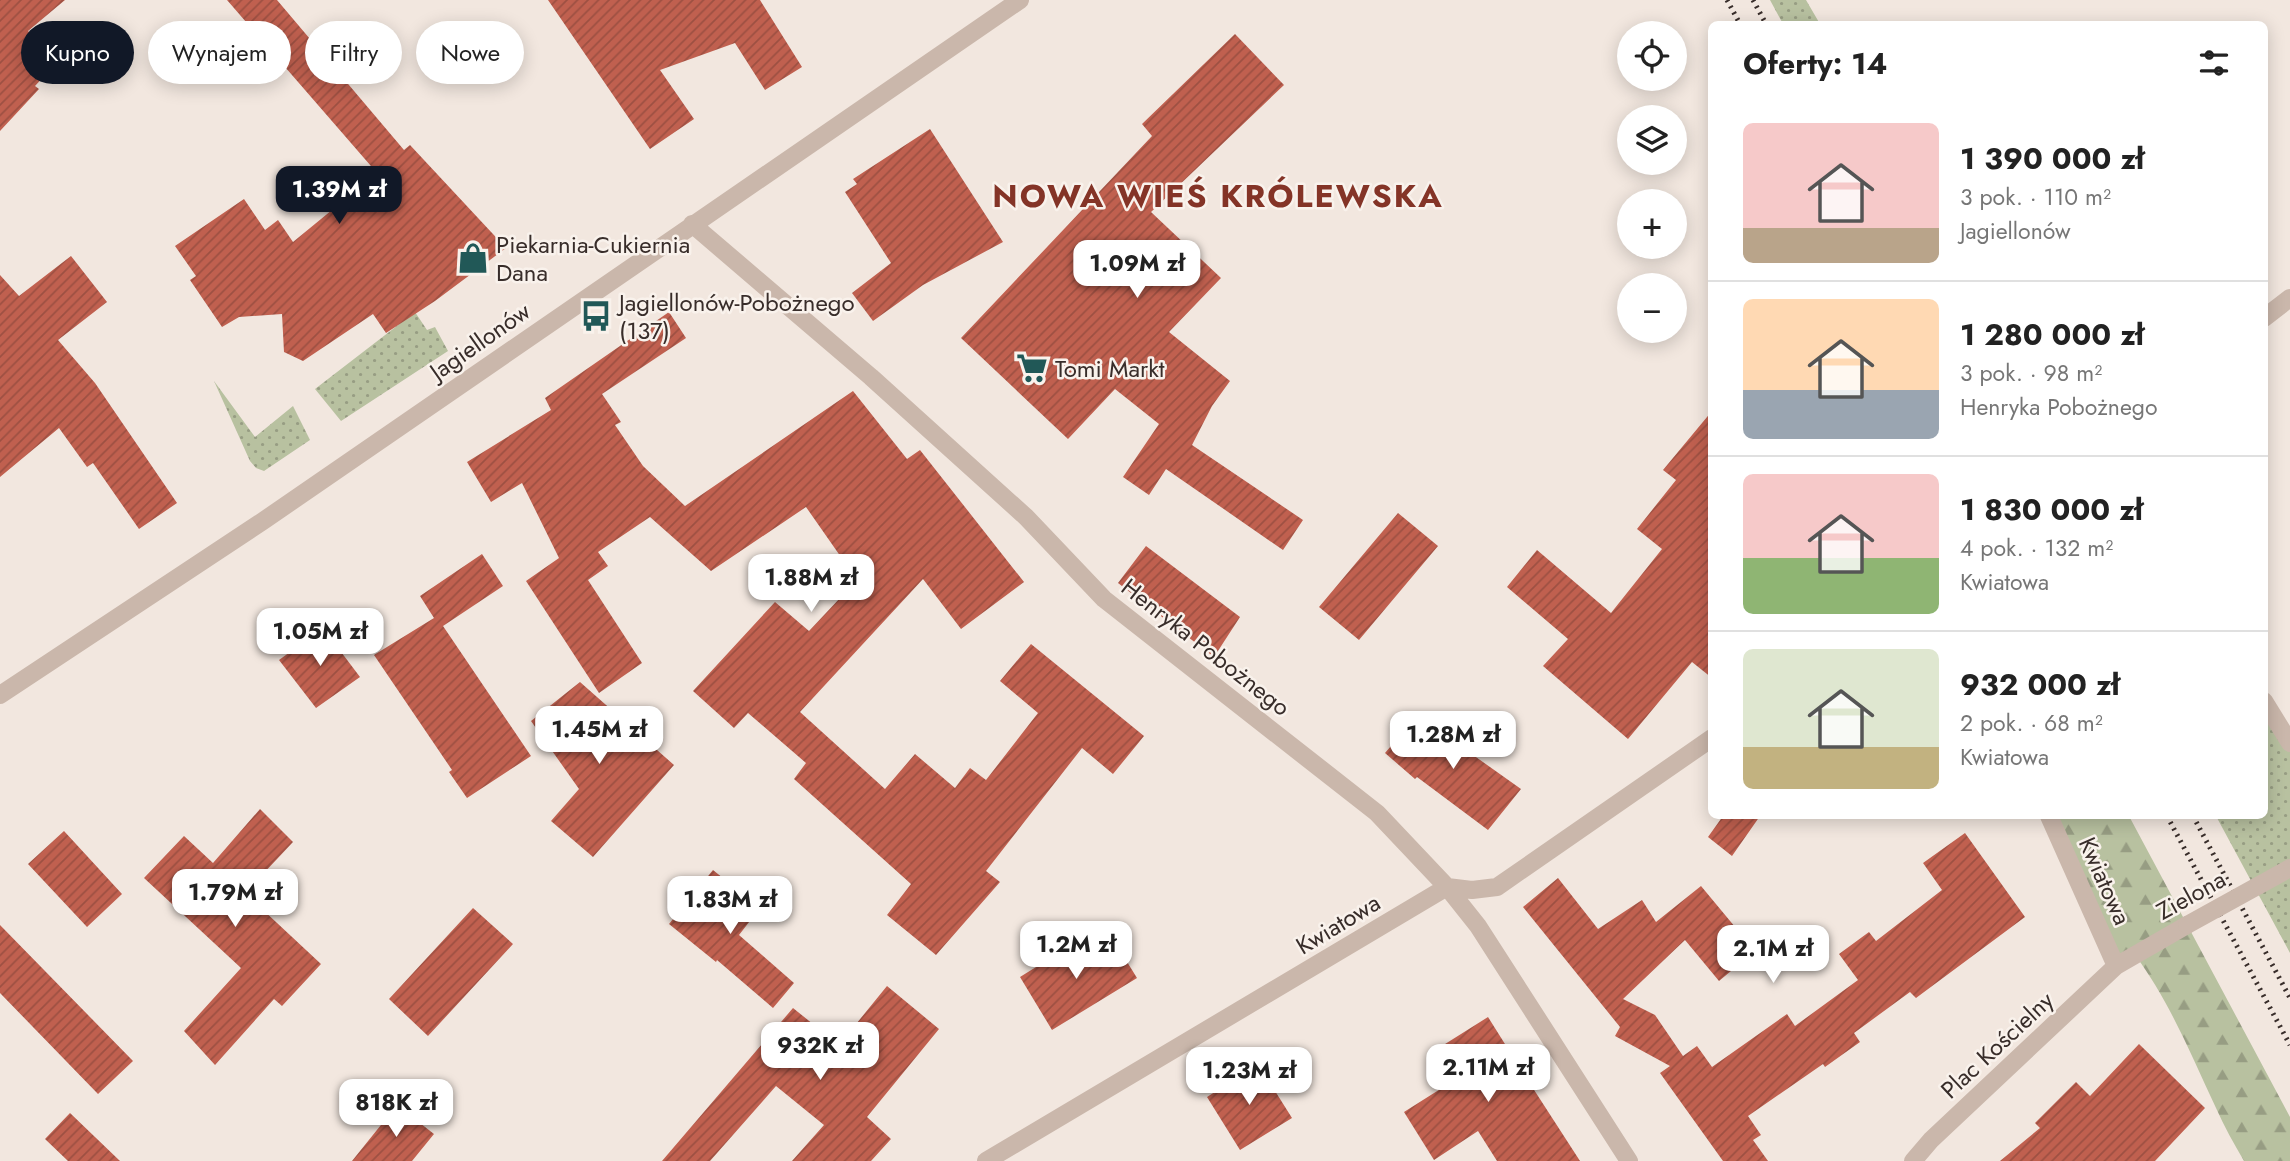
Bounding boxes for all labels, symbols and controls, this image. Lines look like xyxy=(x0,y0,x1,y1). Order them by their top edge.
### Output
chip: Kupno xyxy=(21,21,134,84)
chip: Wynajem xyxy=(148,21,291,84)
chip: Filtry xyxy=(305,21,402,84)
chip: Nowe xyxy=(416,21,524,84)
map controls xyxy=(1617,21,1687,343)
button: locate xyxy=(1617,21,1687,91)
text: Oferty: 14 xyxy=(1743,42,1888,85)
icon: filters xyxy=(2195,44,2233,82)
button: layers xyxy=(1617,105,1687,175)
text: 1 390 000 zł xyxy=(1960,137,2144,180)
icon: home xyxy=(1799,151,1883,235)
pin: 1.39M zł xyxy=(267,166,411,226)
text: 1.39M zł xyxy=(292,172,386,206)
district label: NOWA WIEŚ KRÓLEWSKA xyxy=(992,173,1444,219)
text: 3 pok. · 110 m² xyxy=(1960,180,2111,214)
button: + xyxy=(1617,189,1687,259)
text: Jagiellonów xyxy=(1960,214,2071,248)
place label: Piekarnia-Cukiernia Dana xyxy=(496,227,690,290)
pin: 1.09M zł xyxy=(1065,240,1209,300)
shop icon: Piekarnia-Cukiernia Dana xyxy=(456,241,490,275)
text: 1.09M zł xyxy=(1089,246,1185,280)
button: − xyxy=(1617,273,1687,343)
place label: Jagiellonów-Pobożnego (137) xyxy=(616,285,855,348)
street label: Jagiellonów xyxy=(420,293,538,390)
bus stop icon: Jagiellonów-Pobożnego (137) xyxy=(579,299,613,333)
text: 1 280 000 zł xyxy=(1960,313,2144,356)
icon: home xyxy=(1799,327,1883,411)
supermarket icon: Tomi Markt xyxy=(1015,351,1049,385)
place label: Tomi Markt xyxy=(1055,351,1165,386)
text: 3 pok. · 98 m² xyxy=(1960,356,2102,390)
text: Henryka Pobożnego xyxy=(1960,390,2157,424)
text: 1 830 000 zł xyxy=(1960,488,2143,531)
icon: home xyxy=(1799,502,1883,586)
text: 4 pok. · 132 m² xyxy=(1960,531,2113,565)
pin: 1.88M zł xyxy=(739,554,883,614)
text: 1.88M zł xyxy=(764,560,858,594)
text: Kwiatowa xyxy=(1960,565,2049,599)
street label: Henryka Pobożnego xyxy=(1114,570,1298,724)
pin: 1.05M zł xyxy=(248,608,392,668)
text: 1.05M zł xyxy=(273,614,367,648)
text: 932 000 zł xyxy=(1960,663,2120,706)
icon: home xyxy=(1799,677,1883,761)
pin: 1.45M zł xyxy=(527,706,671,766)
text: 2 pok. · 68 m² xyxy=(1960,706,2103,740)
text: 1.45M zł xyxy=(551,712,647,746)
pin: 1.28M zł xyxy=(1381,712,1525,771)
text: 1.28M zł xyxy=(1406,717,1500,751)
text: Kwiatowa xyxy=(1960,740,2049,774)
street label: Kwiatowa xyxy=(2070,831,2140,931)
street label: Zielona xyxy=(2150,862,2232,928)
pin: 1.79M zł xyxy=(163,870,307,929)
text: 1.79M zł xyxy=(188,875,282,909)
pin: 1.83M zł xyxy=(658,876,802,936)
text: 1.83M zł xyxy=(683,882,777,916)
street label: Kwiatowa xyxy=(1289,885,1387,963)
pin: 1.2M zł xyxy=(1011,922,1141,981)
pin: 2.1M zł xyxy=(1708,926,1838,985)
text: 1.2M zł xyxy=(1036,927,1116,961)
text: 2.1M zł xyxy=(1733,931,1813,965)
street label: Plac Kościelny xyxy=(1933,983,2062,1107)
pin: 932K zł xyxy=(755,1023,885,1082)
text: 932K zł xyxy=(777,1028,863,1062)
pin: 2.11M zł xyxy=(1416,1044,1560,1104)
pin: 1.23M zł xyxy=(1177,1048,1321,1107)
text: 2.11M zł xyxy=(1442,1050,1534,1084)
text: 1.23M zł xyxy=(1202,1053,1296,1087)
pin: 818K zł xyxy=(331,1080,461,1139)
text: 818K zł xyxy=(355,1085,437,1119)

